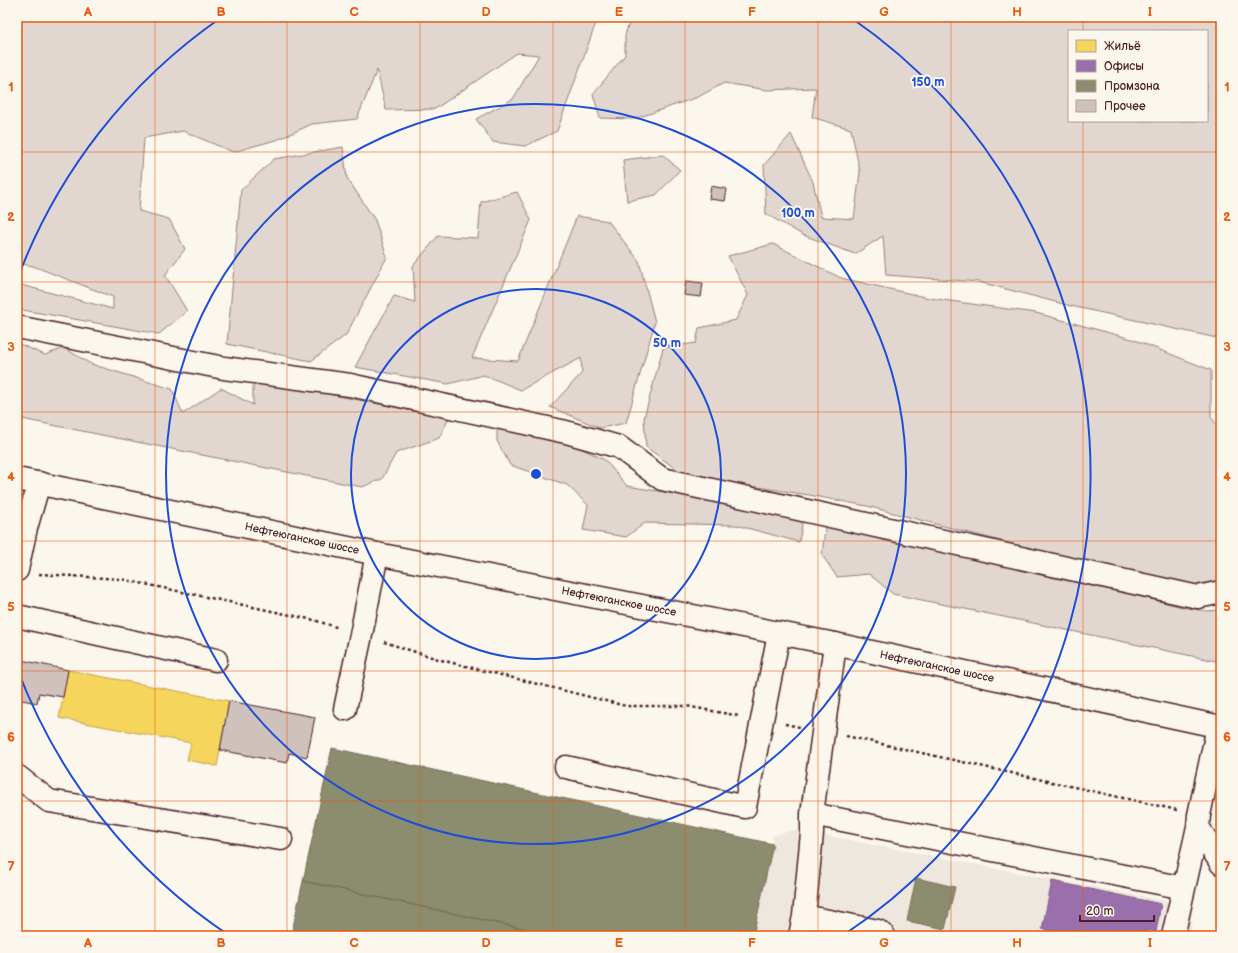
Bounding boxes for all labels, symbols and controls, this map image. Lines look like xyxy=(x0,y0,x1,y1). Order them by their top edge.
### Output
text: A xyxy=(83,4,92,20)
text: B xyxy=(216,4,226,20)
text: C xyxy=(349,4,359,20)
text: D xyxy=(481,4,491,20)
text: E xyxy=(615,4,624,20)
text: F xyxy=(748,4,756,20)
text: G xyxy=(879,4,889,20)
text: H xyxy=(1012,4,1022,20)
text: I xyxy=(1148,4,1152,20)
legend xyxy=(1068,30,1208,122)
text: Жильё xyxy=(1104,39,1141,54)
text: Офисы xyxy=(1104,59,1144,74)
text: 150 m xyxy=(912,75,944,90)
text: 1 xyxy=(8,79,14,95)
text: Промзона xyxy=(1104,79,1160,94)
text: 1 xyxy=(1224,79,1230,95)
text: Прочее xyxy=(1104,99,1146,114)
text: 100 m xyxy=(781,206,815,221)
text: 2 xyxy=(7,209,15,225)
text: 2 xyxy=(1223,209,1231,225)
text: 50 m xyxy=(653,336,681,351)
text: 3 xyxy=(7,339,15,355)
text: 3 xyxy=(1223,339,1231,355)
centre of rings xyxy=(529,467,543,481)
text: 4 xyxy=(7,469,15,485)
text: 4 xyxy=(1223,469,1231,485)
street label: Нефтеюганское шоссе xyxy=(244,520,360,557)
street label: Нефтеюганское шоссе xyxy=(560,584,677,619)
text: 5 xyxy=(7,599,15,615)
text: 5 xyxy=(1223,599,1231,615)
street label: Нефтеюганское шоссе xyxy=(879,648,995,685)
text: 6 xyxy=(7,729,15,745)
text: 6 xyxy=(1223,729,1231,745)
text: 7 xyxy=(7,859,15,875)
text: 7 xyxy=(1223,859,1231,875)
scale bar xyxy=(1080,897,1154,923)
text: 20 m xyxy=(1086,904,1113,919)
text: A xyxy=(83,935,92,951)
text: B xyxy=(216,935,226,951)
text: C xyxy=(349,935,359,951)
text: D xyxy=(481,935,491,951)
text: E xyxy=(615,935,624,951)
text: F xyxy=(748,935,756,951)
text: G xyxy=(879,935,889,951)
text: H xyxy=(1012,935,1022,951)
text: I xyxy=(1148,935,1152,951)

